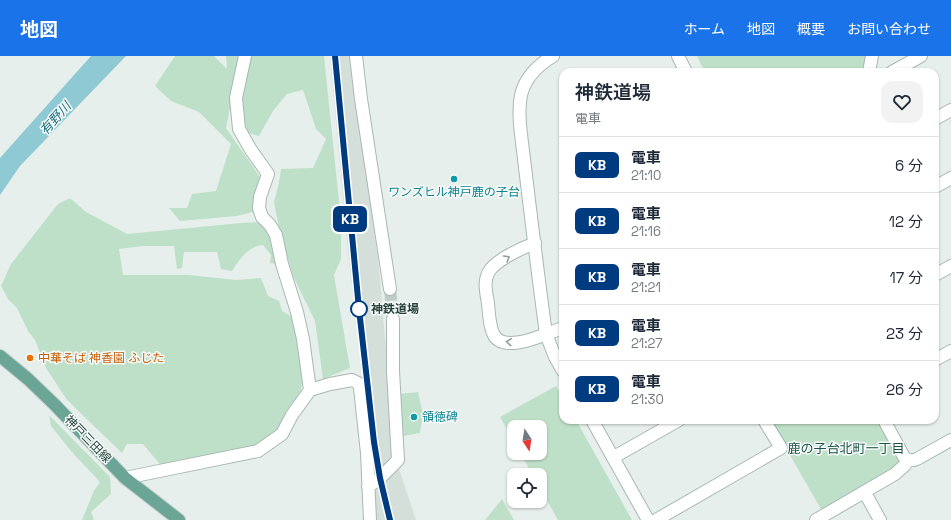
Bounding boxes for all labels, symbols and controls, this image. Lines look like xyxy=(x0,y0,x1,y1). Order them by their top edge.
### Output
text: 地図 xyxy=(20,17,58,42)
text: ホーム xyxy=(683,20,725,38)
text: 地図 xyxy=(747,20,775,38)
text: 概要 xyxy=(797,20,825,38)
text: お問い合わせ xyxy=(847,20,931,38)
text: 神鉄道場 xyxy=(575,80,651,105)
button: heart xyxy=(881,81,923,123)
water label: 有野川 xyxy=(36,97,76,139)
text: 電車 xyxy=(575,110,601,127)
text: 電車 xyxy=(631,148,661,167)
text: KB xyxy=(588,156,606,174)
text: 6 分 xyxy=(895,156,923,175)
text: 21:10 xyxy=(631,167,661,184)
marker: ワンズヒル神戸鹿の子台 xyxy=(449,174,459,184)
place label: ワンズヒル神戸鹿の子台 xyxy=(388,184,520,200)
text: 電車 xyxy=(631,204,661,223)
line badge: KB xyxy=(332,206,368,232)
text: KB xyxy=(341,210,359,228)
text: KB xyxy=(588,212,606,230)
text: 12 分 xyxy=(889,212,923,231)
text: 21:16 xyxy=(631,223,661,240)
one-way arrow xyxy=(502,255,509,262)
text: 電車 xyxy=(631,260,661,279)
text: KB xyxy=(588,268,606,286)
text: 17 分 xyxy=(889,268,923,287)
text: 21:21 xyxy=(631,279,661,296)
marker: 神鉄道場 xyxy=(350,300,368,318)
place label: 神鉄道場 xyxy=(371,301,419,317)
text: 電車 xyxy=(631,316,661,335)
text: KB xyxy=(588,324,606,342)
text: 23 分 xyxy=(886,324,923,343)
text: 21:27 xyxy=(631,335,663,352)
one-way arrow xyxy=(506,338,512,347)
place label: 中華そば 神香園 ふじた xyxy=(38,350,164,366)
marker: 中華そば 神香園 ふじた xyxy=(25,353,35,363)
text: 電車 xyxy=(631,372,661,391)
text: KB xyxy=(588,380,606,398)
text: 26 分 xyxy=(886,380,923,399)
text: 21:30 xyxy=(631,391,664,408)
place label: 領徳碑 xyxy=(422,409,458,425)
street label: 神戸三田線 xyxy=(61,412,115,466)
marker: 領徳碑 xyxy=(409,412,419,422)
north arrow xyxy=(507,420,547,460)
map controls xyxy=(507,420,547,508)
district label: 鹿の子台北町一丁目 xyxy=(787,440,905,457)
button: locate xyxy=(507,468,547,508)

